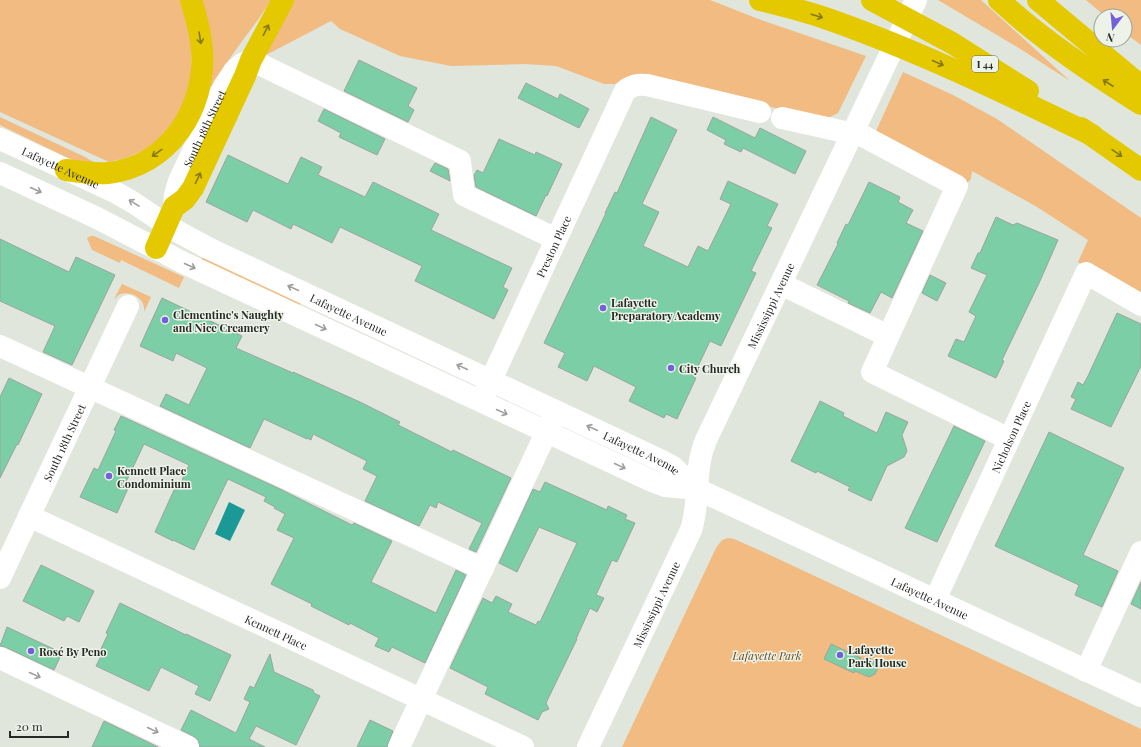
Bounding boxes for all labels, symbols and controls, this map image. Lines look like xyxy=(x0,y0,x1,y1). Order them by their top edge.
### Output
north arrow xyxy=(1093,8,1133,48)
one-way arrow xyxy=(810,13,823,20)
one-way arrow xyxy=(263,24,270,36)
text: N xyxy=(1104,30,1116,46)
one-way arrow xyxy=(196,31,204,44)
road number: I 44 xyxy=(972,56,998,72)
one-way arrow xyxy=(931,60,943,67)
one-way arrow xyxy=(1103,79,1114,87)
street label: South 18th Street xyxy=(179,87,229,169)
street label: Lafayette Avenue xyxy=(20,143,102,192)
one-way arrow xyxy=(1111,148,1122,157)
one-way arrow xyxy=(152,149,163,157)
one-way arrow xyxy=(195,172,202,184)
one-way arrow xyxy=(29,186,41,194)
one-way arrow xyxy=(128,199,140,207)
street label: Preston Place xyxy=(532,212,574,279)
street label: Mississippi Avenue xyxy=(743,259,797,351)
one-way arrow xyxy=(184,263,196,270)
one-way arrow xyxy=(287,284,299,291)
street label: Lafayette Avenue xyxy=(308,290,390,339)
place label: Lafayette Preparatory Academy xyxy=(611,295,721,323)
marker: Lafayette Preparatory Academy xyxy=(598,303,608,313)
place label: Clementine's Naughty and Nice Creamery xyxy=(173,307,284,335)
marker: Clementine's Naughty and Nice Creamery xyxy=(160,315,170,325)
one-way arrow xyxy=(315,324,327,331)
place label: City Church xyxy=(679,361,741,376)
one-way arrow xyxy=(456,363,468,370)
marker: City Church xyxy=(666,363,676,373)
street label: Nicholson Place xyxy=(987,398,1034,475)
street label: South 18th Street xyxy=(39,401,89,484)
one-way arrow xyxy=(496,408,508,416)
one-way arrow xyxy=(586,424,598,431)
street label: Lafayette Avenue xyxy=(601,427,684,478)
place label: Kennett Place Condominium xyxy=(117,463,191,491)
one-way arrow xyxy=(614,463,626,470)
marker: Kennett Place Condominium xyxy=(104,471,114,481)
street label: Mississippi Avenue xyxy=(629,558,683,650)
street label: Lafayette Avenue xyxy=(889,573,972,622)
street label: Kennett Place xyxy=(243,611,310,653)
place label: Lafayette Park House xyxy=(848,642,907,670)
place label: Rosé By Peno xyxy=(39,644,107,659)
marker: Rosé By Peno xyxy=(26,646,36,656)
park label: Lafayette Park xyxy=(732,648,802,663)
marker: Lafayette Park House xyxy=(835,650,845,660)
one-way arrow xyxy=(29,672,41,679)
scale bar xyxy=(10,713,68,739)
text: 20 m xyxy=(16,718,43,734)
one-way arrow xyxy=(147,727,159,734)

